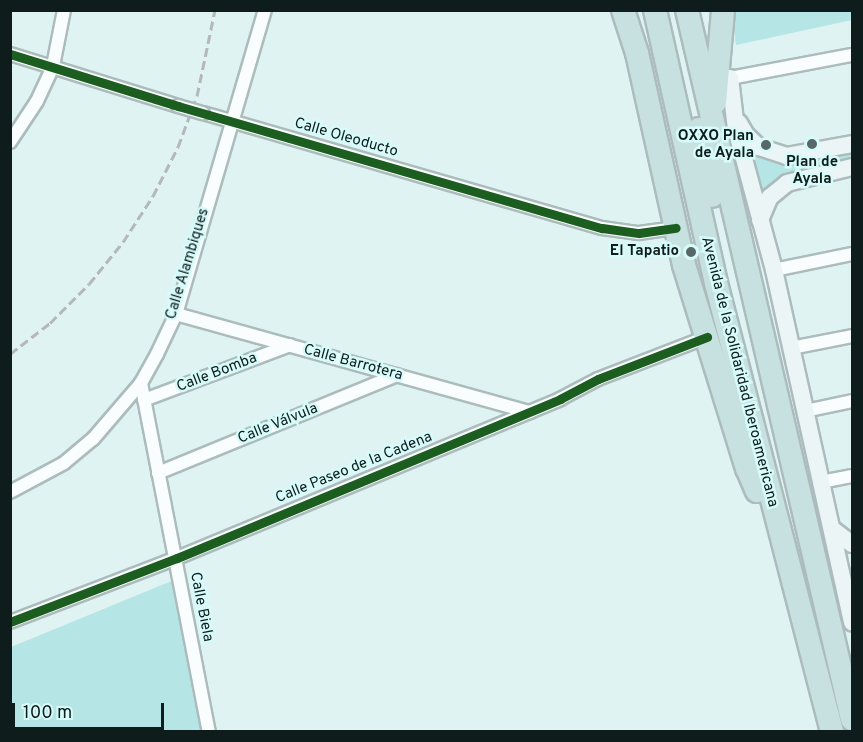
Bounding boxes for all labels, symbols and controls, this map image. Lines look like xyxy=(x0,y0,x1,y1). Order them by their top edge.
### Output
street label: Calle Oleoducto xyxy=(292,115,400,161)
place label: OXXO Plan de Ayala xyxy=(678,127,754,162)
marker: Plan de Ayala xyxy=(805,137,819,151)
marker: OXXO Plan de Ayala xyxy=(759,138,773,152)
place label: Plan de Ayala xyxy=(786,153,838,188)
street label: Calle Alambiques xyxy=(162,206,214,322)
street label: Avenida de la Solidaridad Iberoamericana xyxy=(697,235,781,509)
place label: El Tapatio xyxy=(610,243,679,261)
marker: El Tapatio xyxy=(684,245,698,259)
street label: Calle Barrotera xyxy=(302,341,404,385)
street label: Calle Bomba xyxy=(174,349,260,397)
street label: Calle Válvula xyxy=(235,400,321,448)
street label: Calle Paseo de la Cadena xyxy=(273,428,435,508)
street label: Calle Biela xyxy=(185,571,217,643)
scale bar xyxy=(15,691,166,729)
text: 100 m xyxy=(23,702,72,725)

